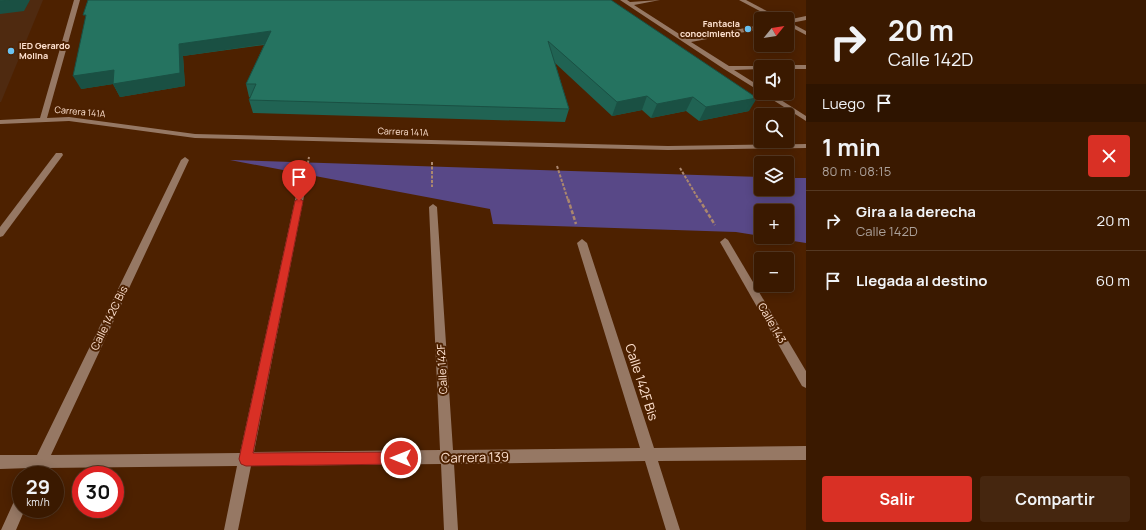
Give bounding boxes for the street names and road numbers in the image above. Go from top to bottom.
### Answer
street label: Carrera 141A [54,103,106,120]
street label: Carrera 141A [377,124,429,139]
street label: Calle 142C Bis [86,283,131,353]
street label: Calle 143 [755,300,790,346]
street label: Calle 142F Bis [621,341,663,423]
street label: Calle 142F [433,343,450,395]
street label: Carrera 139 [441,447,509,467]

